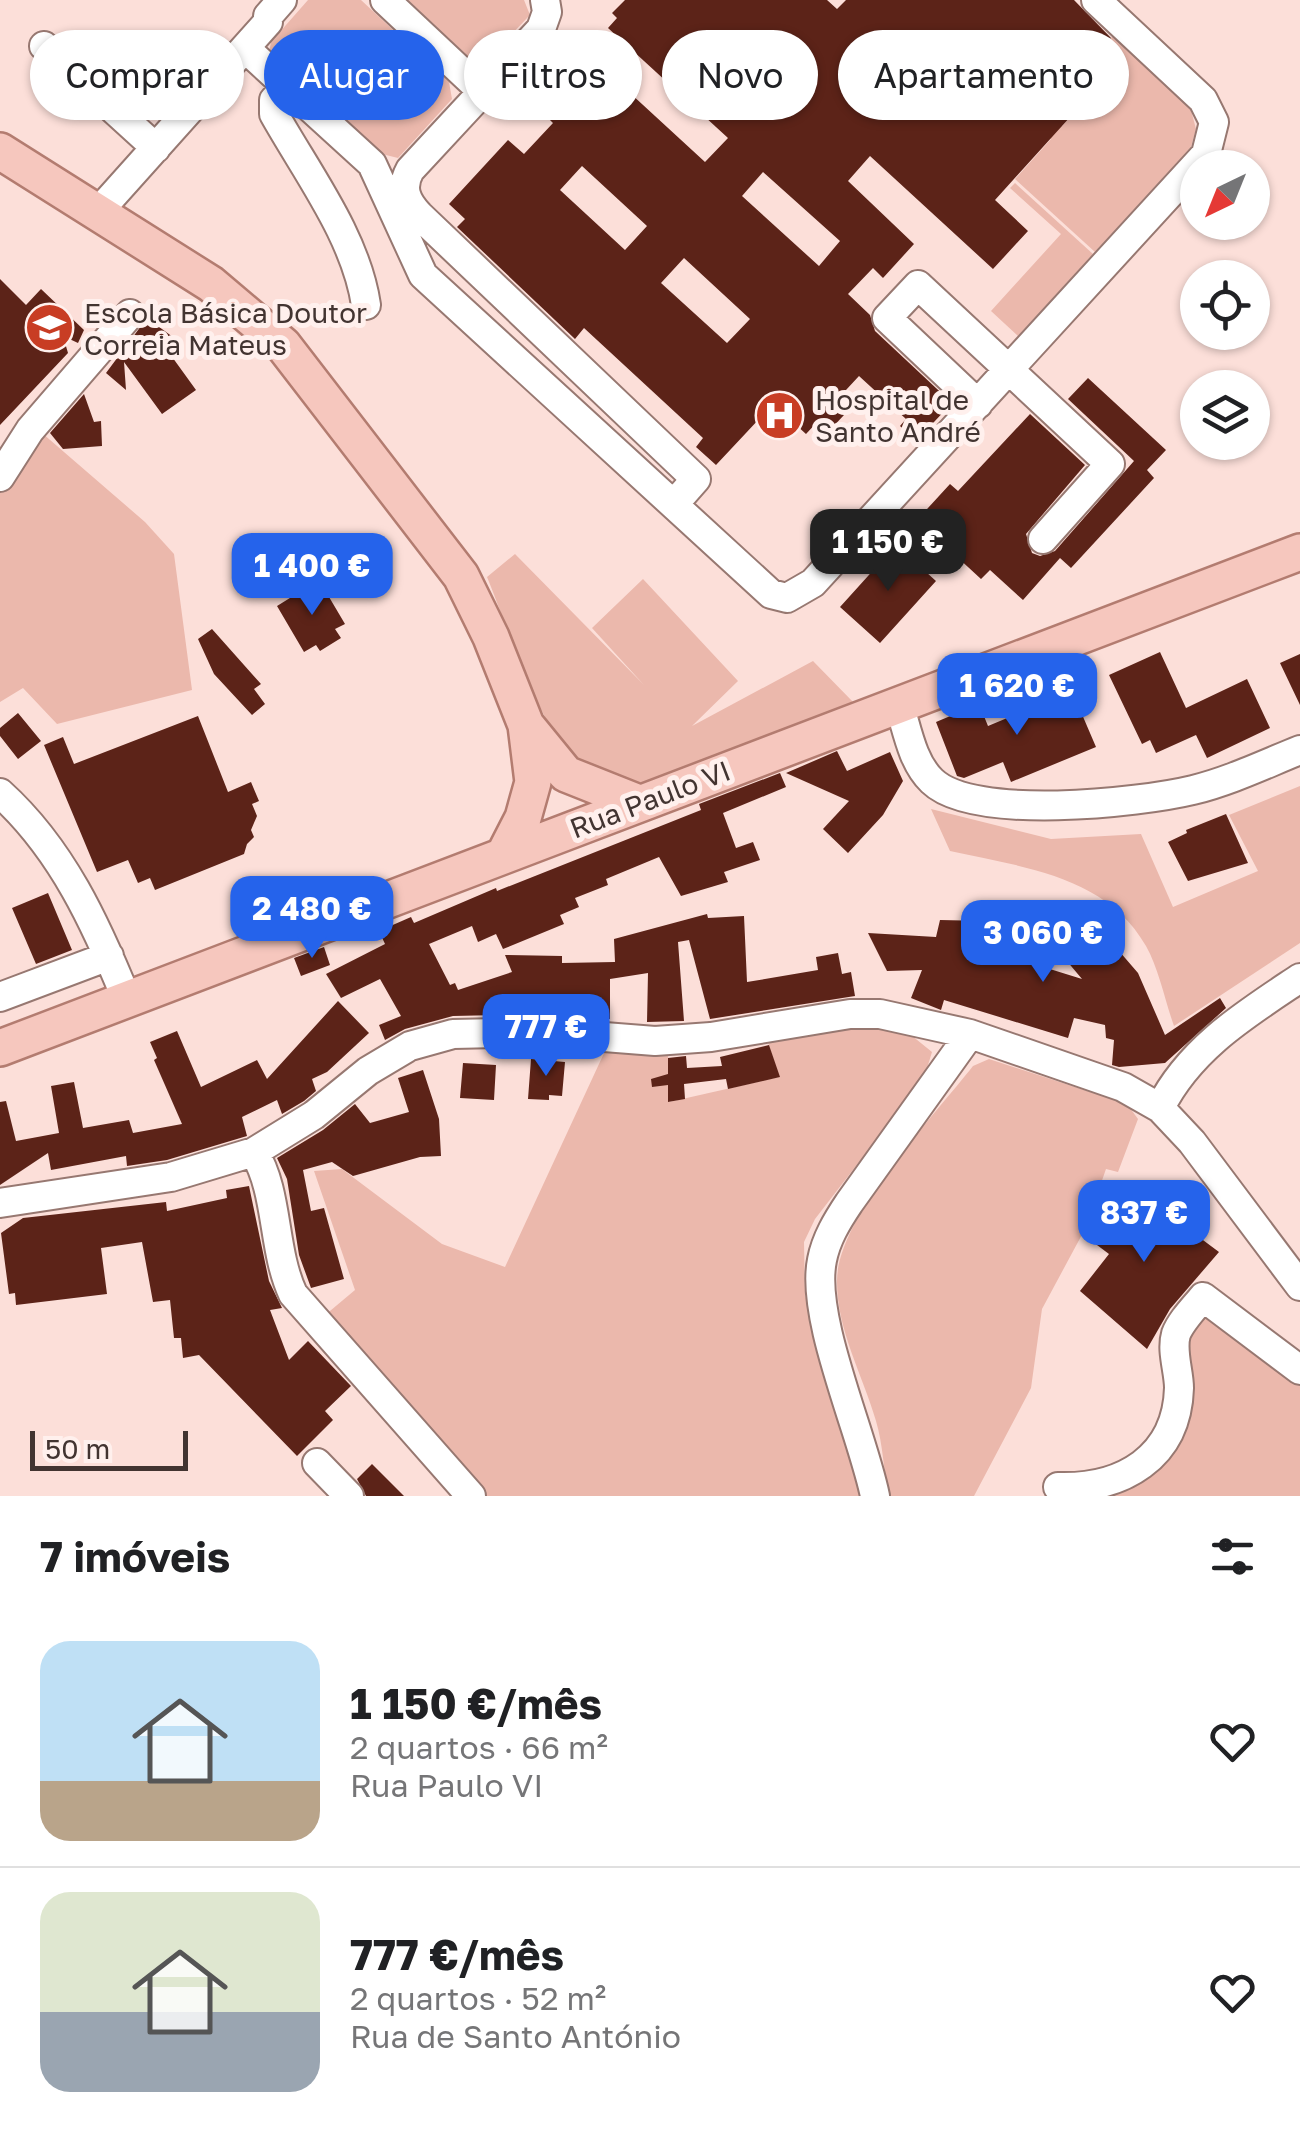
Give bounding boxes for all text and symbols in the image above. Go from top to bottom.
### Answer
chip: Comprar [30,30,244,120]
chip: Alugar [264,30,444,120]
chip: Filtros [464,30,642,120]
chip: Novo [662,30,818,120]
chip: Apartamento [838,30,1129,120]
north arrow [1180,150,1270,240]
map controls [1180,150,1270,460]
button: locate [1180,260,1270,350]
place label: Escola Básica Doutor Correia Mateus [84,296,367,361]
school or university icon: Escola Básica Doutor Correia Mateus [23,302,75,354]
button: layers [1180,370,1270,460]
place label: Hospital de Santo André [815,383,981,448]
hospital icon: Hospital de Santo André [754,389,806,441]
pin: 1 150 € [796,509,980,594]
text: 1 150 € [832,522,944,560]
pin: 1 400 € [220,533,404,618]
text: 1 400 € [254,546,370,584]
pin: 1 620 € [925,653,1109,738]
text: 1 620 € [959,666,1075,704]
street label: Rua Paulo VI [565,753,735,845]
pin: 2 480 € [220,876,404,961]
text: 2 480 € [252,889,372,927]
pin: 3 060 € [951,900,1135,985]
text: 3 060 € [983,913,1103,951]
pin: 777 € [476,994,616,1079]
text: 777 € [505,1007,587,1045]
pin: 837 € [1074,1180,1214,1265]
text: 837 € [1100,1193,1188,1231]
scale bar [30,1426,188,1470]
text: 50 m [45,1432,110,1465]
icon: filters [1205,1529,1260,1584]
text: 7 imóveis [40,1531,230,1581]
text: 1 150 €/mês [350,1678,602,1728]
icon: home [120,1681,240,1801]
icon: heart [1205,1714,1260,1769]
text: 2 quartos · 66 m² [350,1728,608,1766]
text: Rua Paulo VI [350,1766,543,1804]
text: 777 €/mês [350,1929,564,1979]
icon: home [120,1932,240,2052]
icon: heart [1205,1965,1260,2020]
text: 2 quartos · 52 m² [350,1979,606,2017]
text: Rua de Santo António [350,2017,681,2055]

